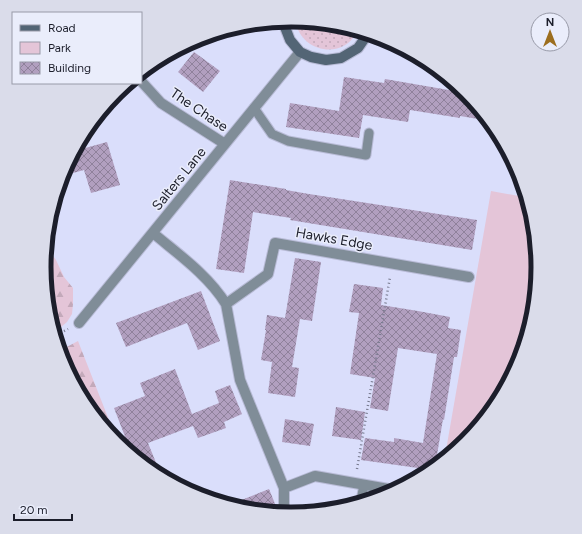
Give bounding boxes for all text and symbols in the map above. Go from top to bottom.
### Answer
legend [12,12,142,84]
north arrow [530,12,570,52]
text: N [546,16,554,29]
text: Road [48,21,76,35]
text: Park [48,41,71,55]
text: Building [48,61,91,75]
street label: The Chase [167,85,231,136]
street label: Salters Lane [148,144,210,214]
street label: Hawks Edge [294,224,374,254]
scale bar [14,496,72,522]
text: 20 m [20,503,48,517]

